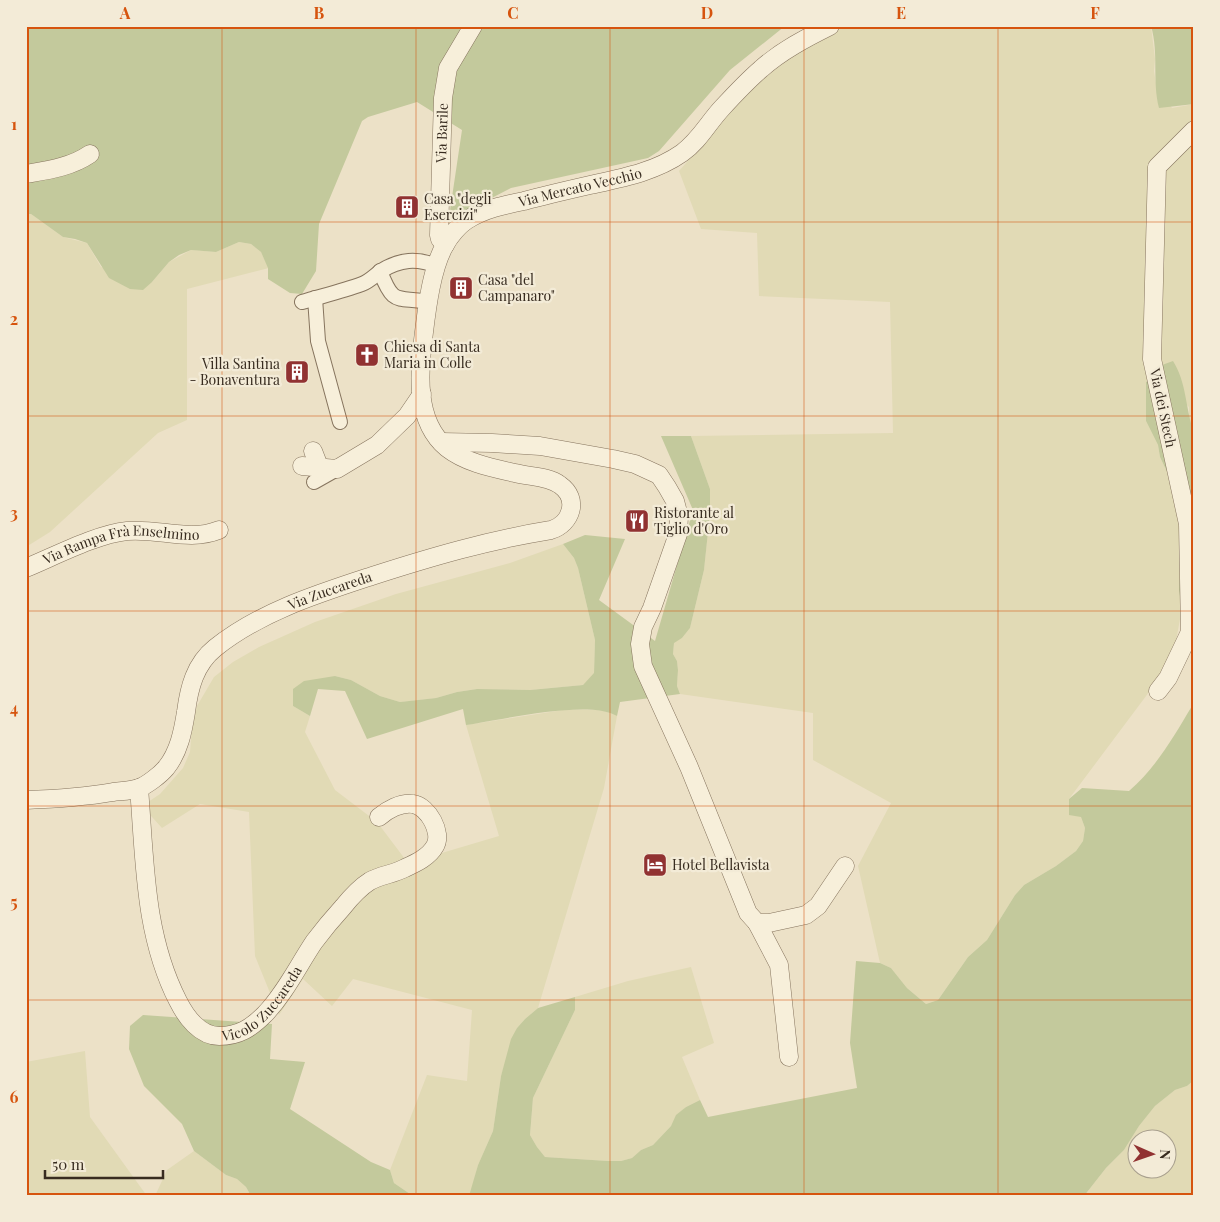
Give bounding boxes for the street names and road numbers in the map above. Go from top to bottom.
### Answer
street label: Via Barile [431,103,452,164]
street label: Via Mercato Vecchio [516,163,644,211]
street label: Via dei Stech [1146,366,1181,450]
street label: Via Rampa Frà Enselmino [39,521,200,569]
street label: Via Zuccareda [284,567,374,614]
street label: Vicolo Zuccareda [220,962,306,1045]

